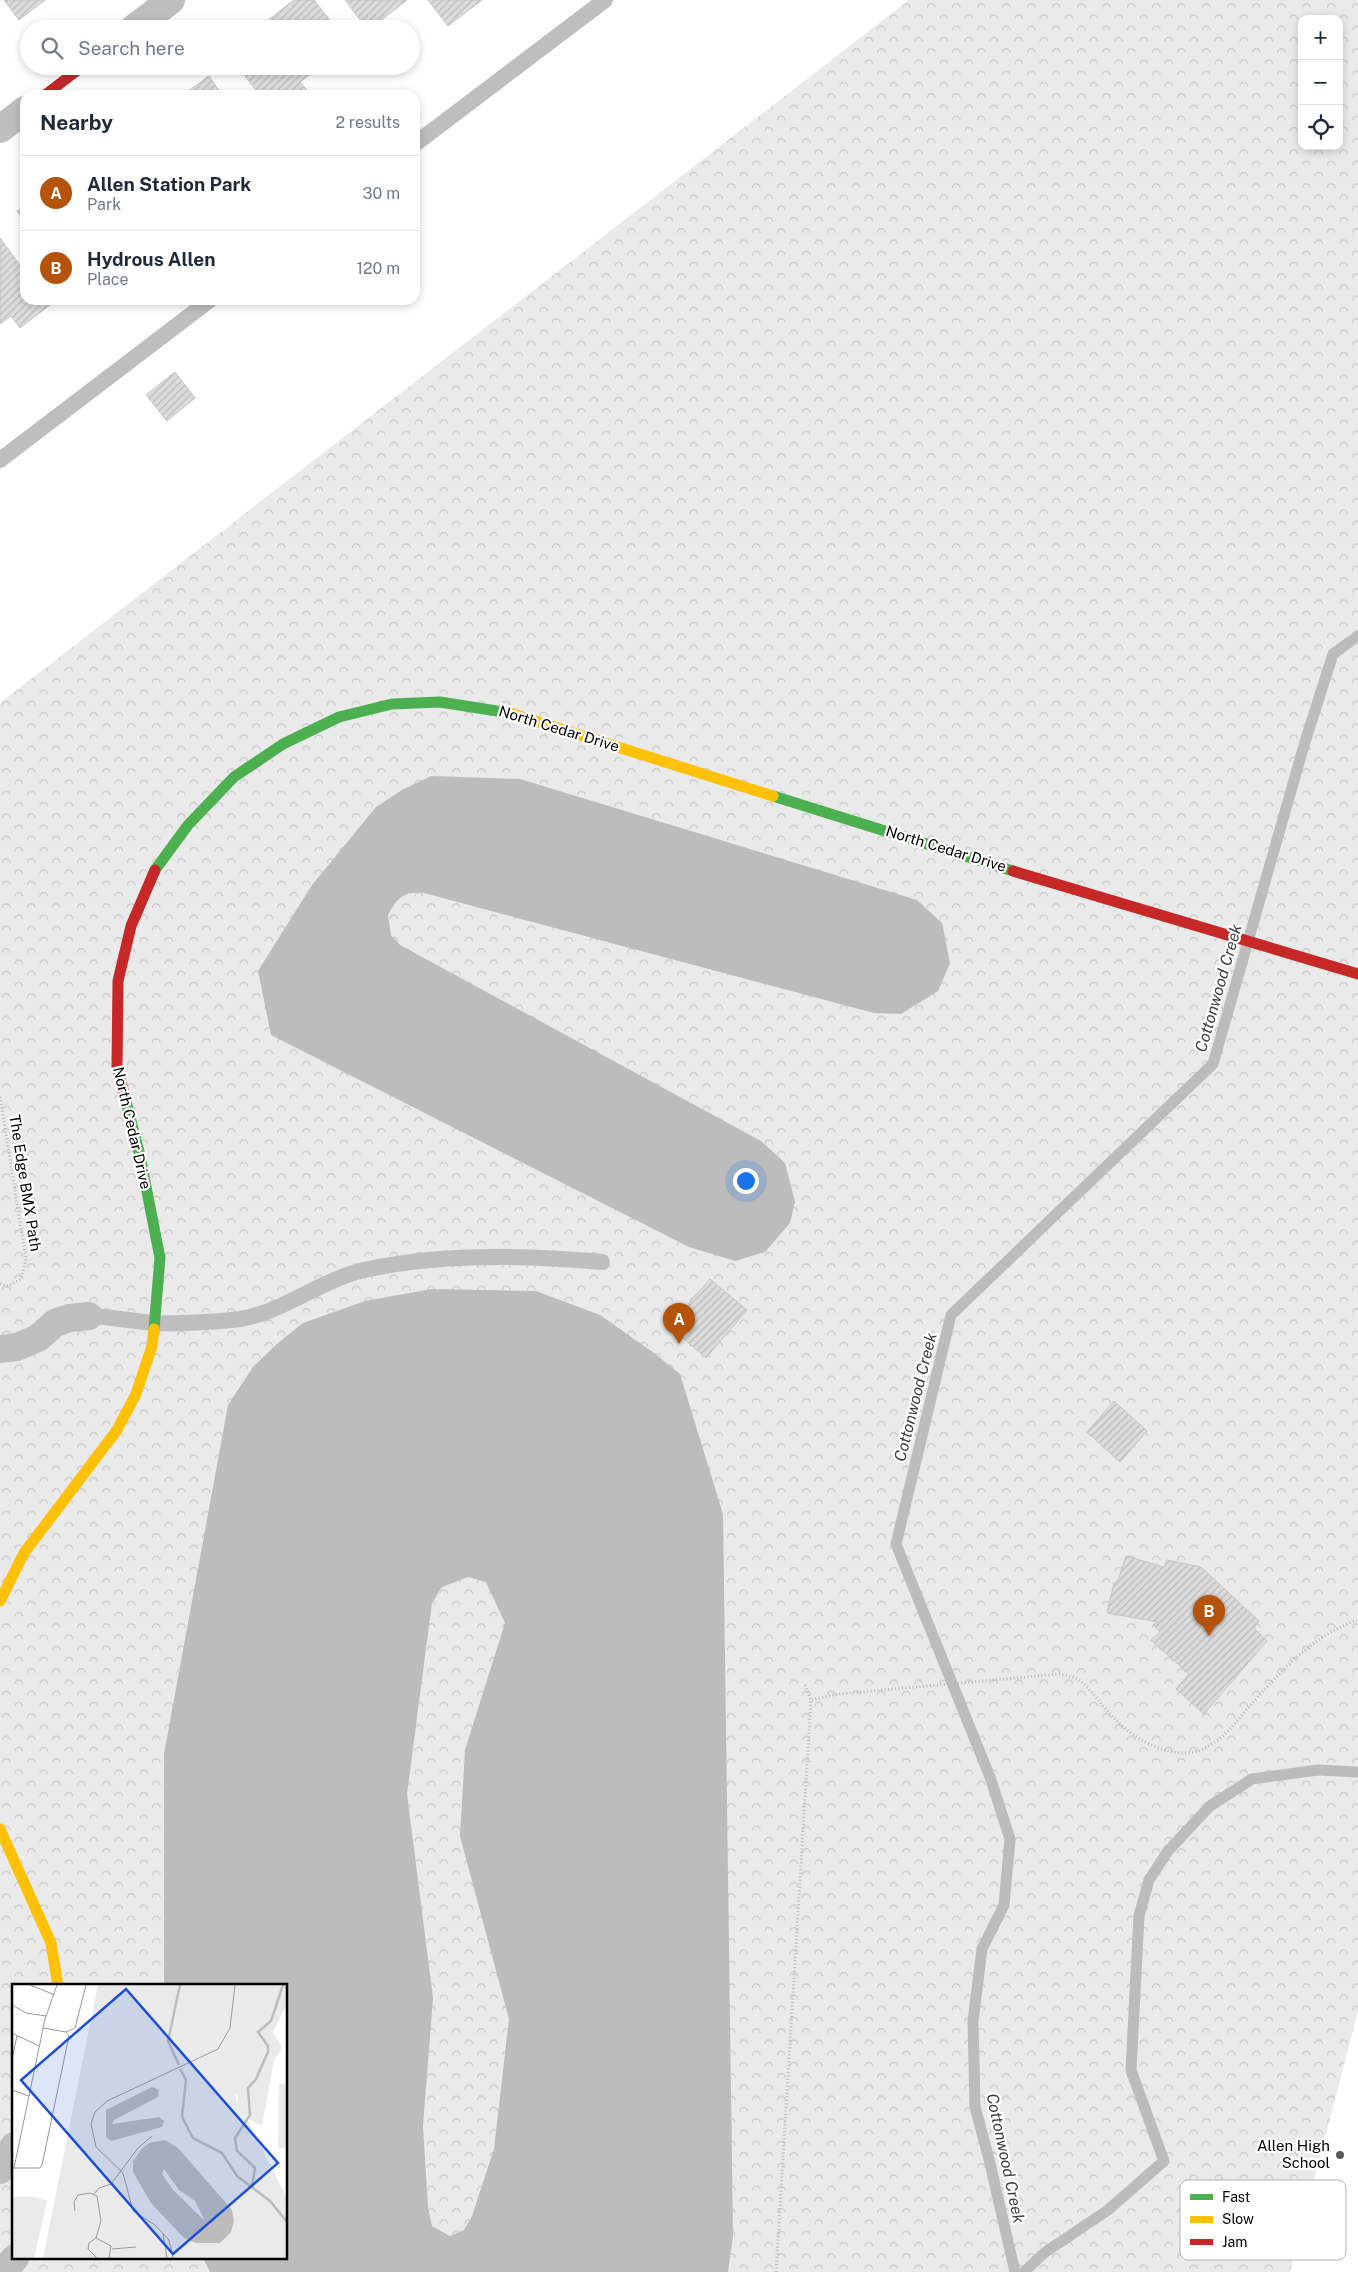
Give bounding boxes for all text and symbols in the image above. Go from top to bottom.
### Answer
map controls [1298,15,1343,150]
button: + [1298,15,1343,60]
search box [20,20,420,75]
icon: search [38,34,66,62]
text: Search here [78,37,185,59]
button: − [1298,60,1343,105]
button: locate [1298,105,1343,150]
text: Nearby [40,110,113,135]
text: 2 results [335,113,400,132]
text: Allen Station Park [87,173,251,195]
text: A [50,184,62,203]
text: 30 m [363,184,400,203]
text: Park [87,195,121,214]
text: Hydrous Allen [87,248,215,270]
text: B [51,259,61,278]
text: 120 m [356,259,400,278]
text: Place [87,270,129,289]
street label: North Cedar Drive [497,702,621,755]
street label: North Cedar Drive [884,822,1008,875]
water label: Cottonwood Creek [1191,922,1246,1054]
street label: North Cedar Drive [110,1065,155,1191]
street label: The Edge BMX Path [6,1113,45,1252]
your location [733,1168,759,1194]
pin: A [663,1303,695,1344]
water label: Cottonwood Creek [890,1330,941,1464]
pin: B [1193,1595,1225,1636]
inset map [12,1984,288,2260]
water label: Cottonwood Creek [982,2092,1029,2225]
place label: Allen High School [1257,2137,1330,2171]
marker: Allen High School [1334,2149,1346,2161]
legend [1180,2180,1346,2260]
text: Fast [1222,2189,1250,2205]
text: Slow [1222,2211,1254,2227]
text: Jam [1222,2234,1247,2250]

